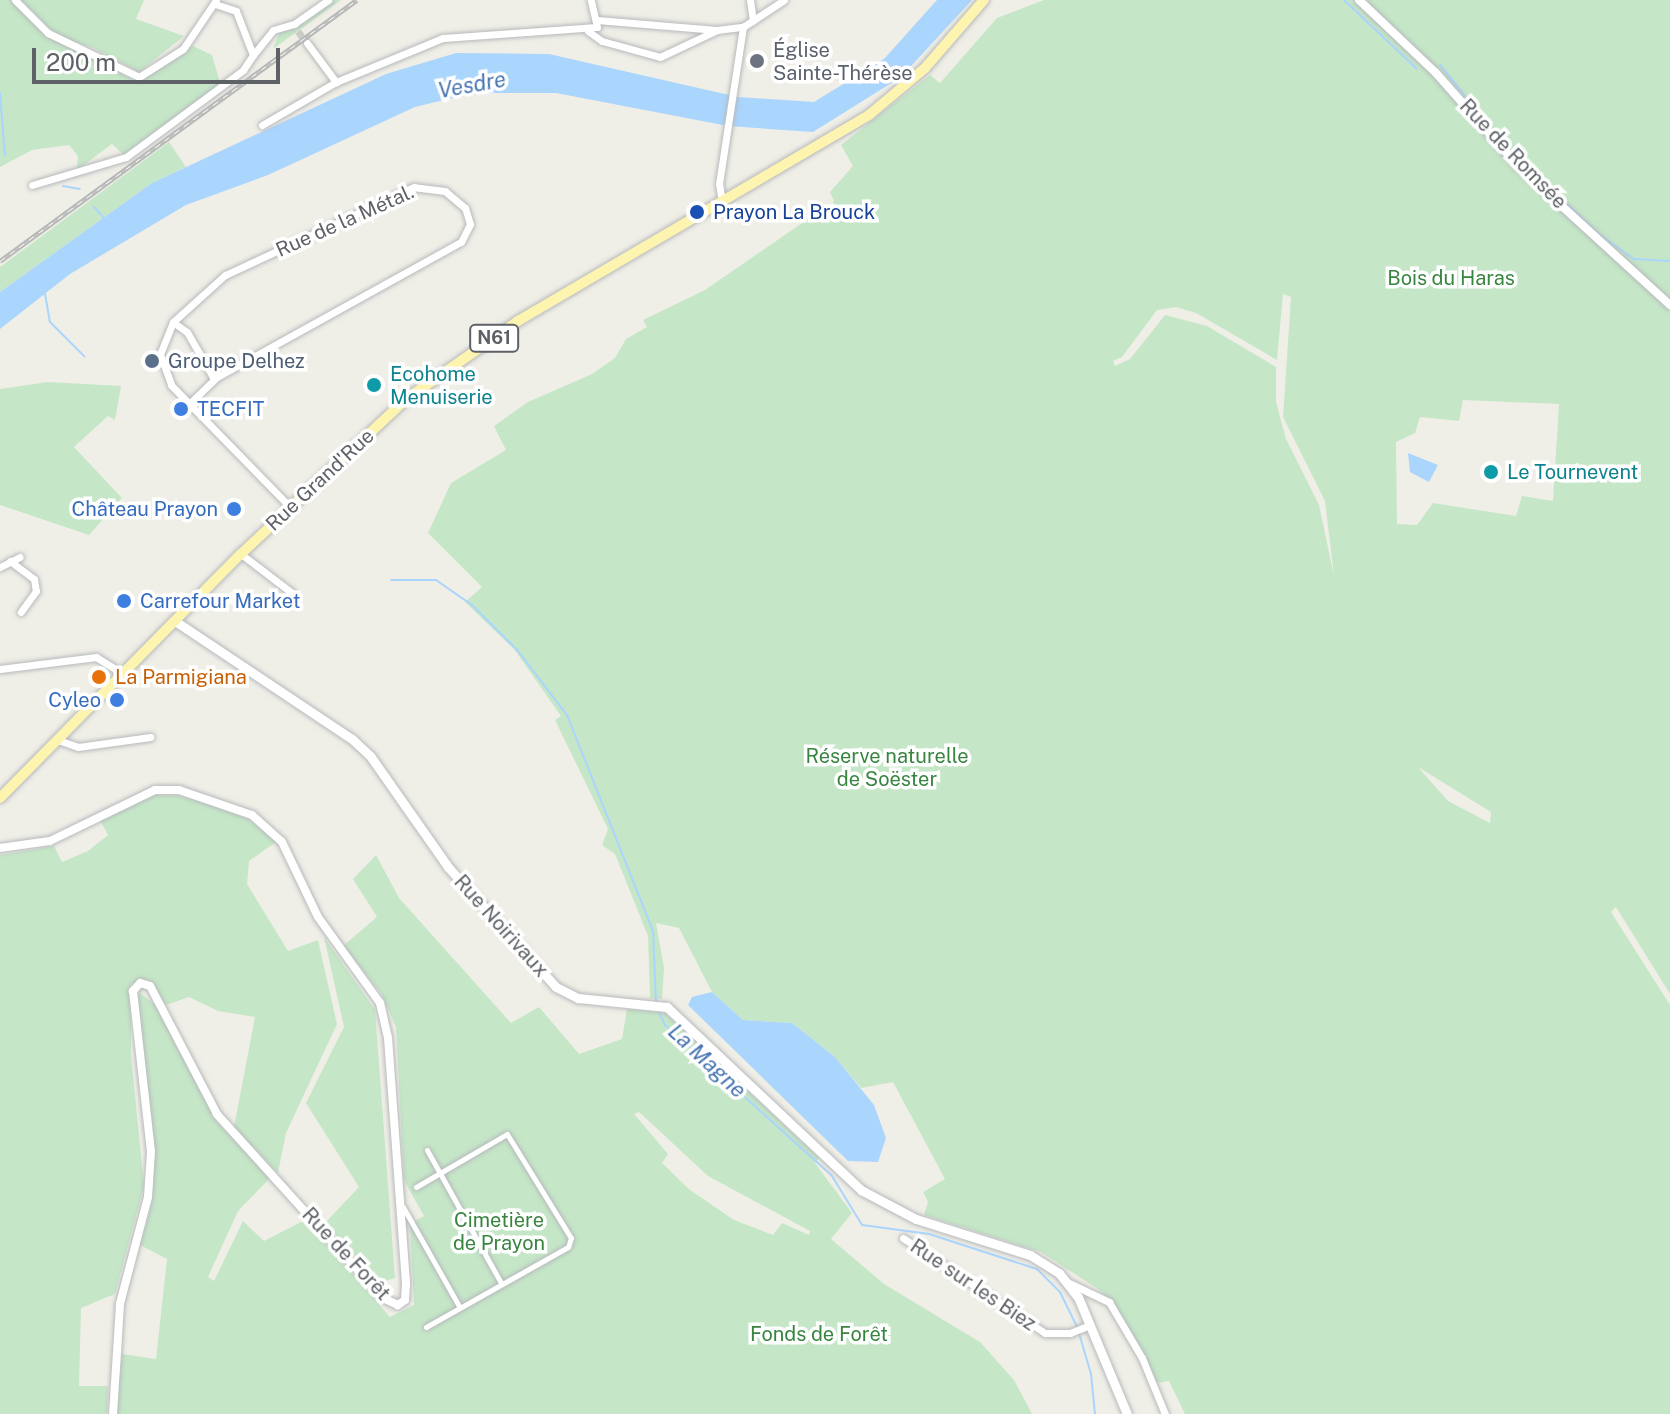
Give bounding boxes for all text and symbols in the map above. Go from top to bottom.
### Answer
scale bar [36,32,284,82]
place label: Église Sainte-Thérèse [773,38,913,85]
text: 200 m [46,48,116,76]
marker: Église Sainte-Thérèse [748,52,766,70]
water label: Vesdre [436,66,508,104]
street label: Rue de Romsée [1454,94,1572,214]
street label: Rue de la Métal. [272,180,418,262]
place label: Prayon La Brouck [713,200,875,224]
marker: Prayon La Brouck [688,203,706,221]
park label: Bois du Haras [1387,266,1515,290]
road number: N61 [468,324,520,352]
place label: Groupe Delhez [168,349,305,373]
marker: Groupe Delhez [143,352,161,370]
place label: Ecohome Menuiserie [390,362,493,409]
marker: Ecohome Menuiserie [365,376,383,394]
place label: TECFIT [197,397,264,421]
marker: TECFIT [172,400,190,418]
street label: Rue Grand'Rue [261,424,379,536]
place label: Le Tournevent [1507,460,1638,484]
marker: Le Tournevent [1482,463,1500,481]
place label: Château Prayon [72,497,218,521]
marker: Château Prayon [225,500,243,518]
place label: Carrefour Market [140,589,301,613]
marker: Carrefour Market [115,592,133,610]
place label: La Parmigiana [115,665,247,689]
marker: La Parmigiana [90,668,108,686]
place label: Cyleo [48,688,101,712]
marker: Cyleo [108,691,126,709]
park label: Réserve naturelle de Soëster [805,744,969,791]
street label: Rue Noirivaux [449,870,553,982]
water label: La Magne [663,1018,751,1104]
street label: Rue de Forêt [297,1202,395,1306]
park label: Cimetière de Prayon [453,1209,545,1256]
street label: Rue sur les Biez [906,1234,1040,1336]
park label: Fonds de Forêt [750,1322,888,1346]

